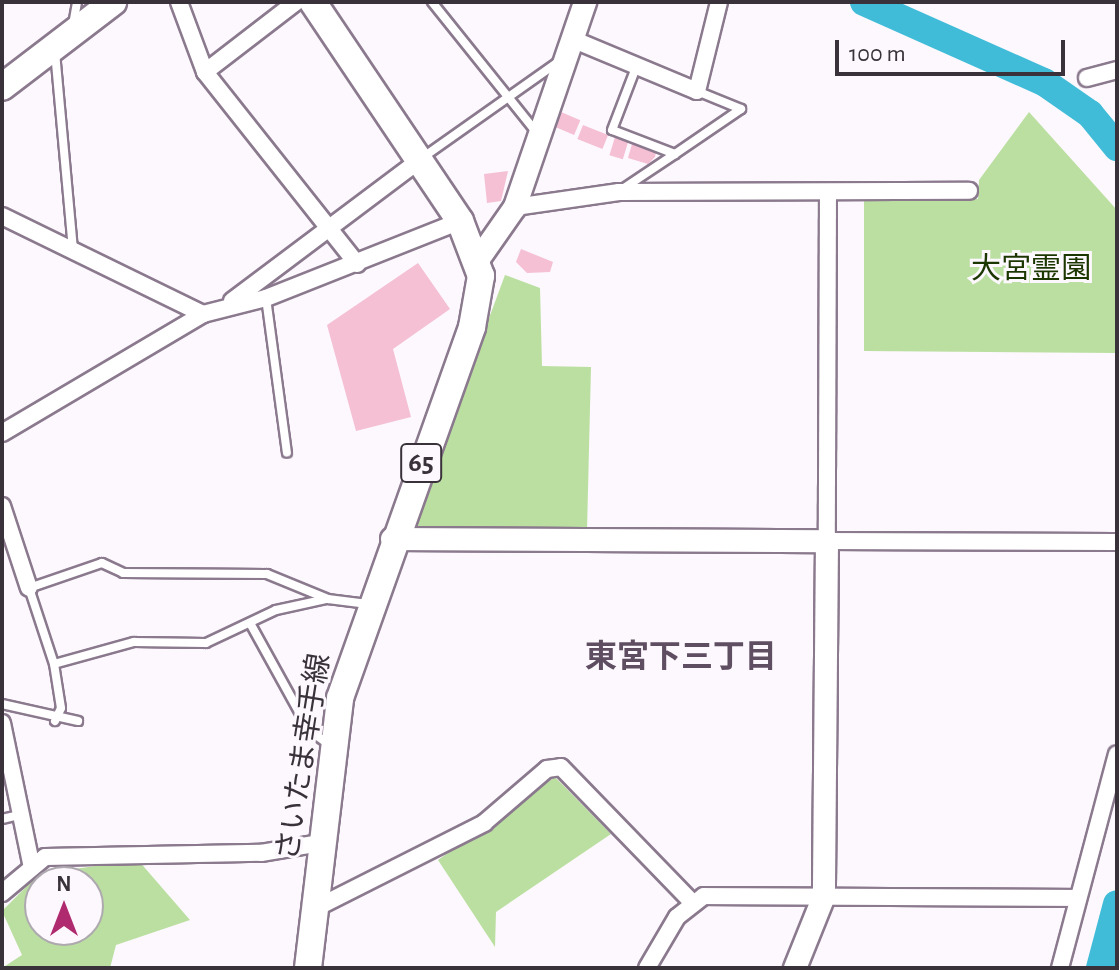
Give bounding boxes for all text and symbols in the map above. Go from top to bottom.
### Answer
scale bar [839,24,1069,74]
text: 100 m [849,42,906,66]
park label: 大宮霊園 [971,251,1091,287]
road number: 65 [399,439,443,487]
district label: 東宮下三丁目 [585,638,777,676]
street label: さいたま幸手線 [270,650,338,864]
north arrow [24,866,104,946]
text: N [56,873,72,895]

